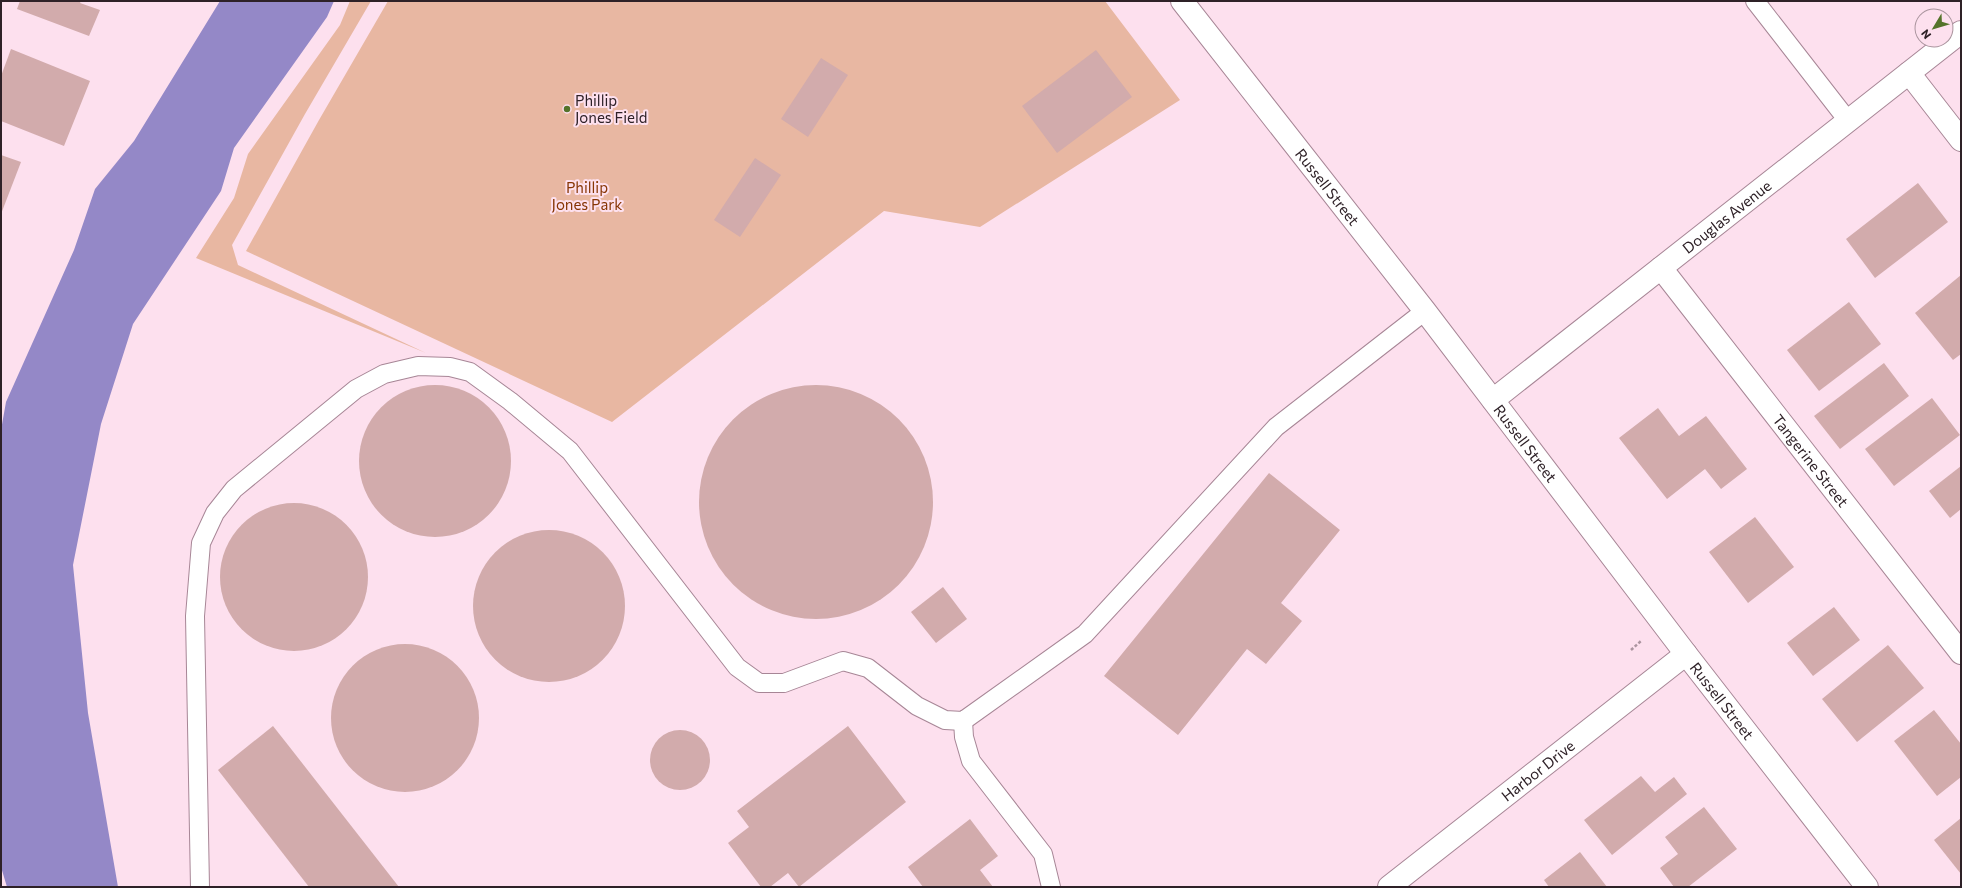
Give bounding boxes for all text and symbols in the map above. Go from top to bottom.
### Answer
north arrow [1914,8,1954,48]
text: N [1918,27,1933,42]
place label: Phillip Jones Field [575,91,647,126]
marker: Phillip Jones Field [562,104,572,114]
street label: Russell Street [1292,145,1363,229]
street label: Douglas Avenue [1678,176,1775,257]
park label: Phillip Jones Park [552,178,622,213]
street label: Russell Street [1490,401,1561,486]
street label: Tangerine Street [1769,411,1853,510]
street label: Russell Street [1687,658,1758,743]
street label: Harbor Drive [1497,736,1578,805]

